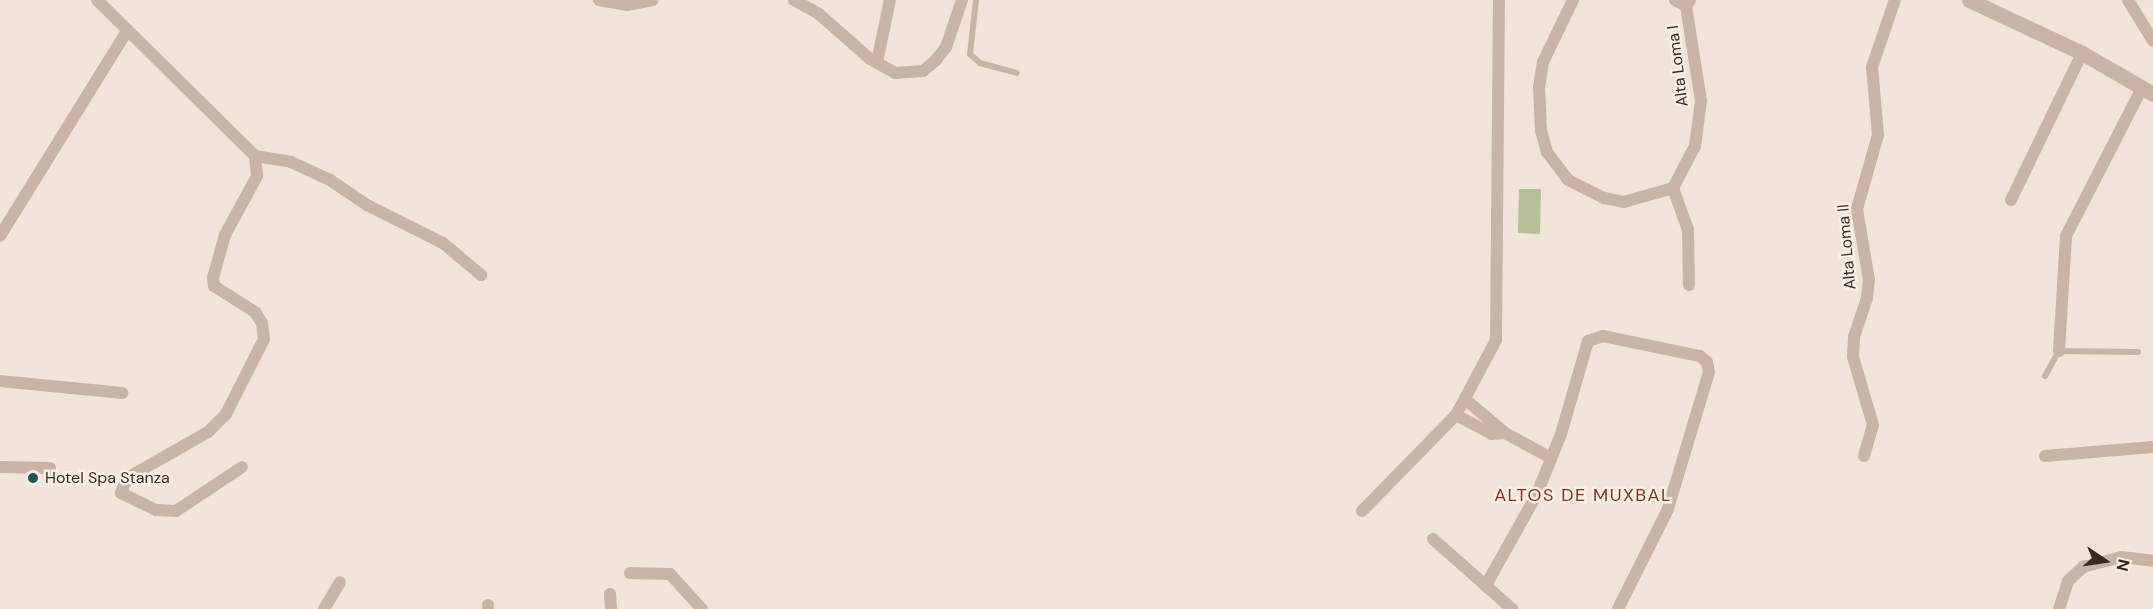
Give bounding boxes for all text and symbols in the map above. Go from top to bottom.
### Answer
street label: Alta Loma I [1663,24,1693,108]
street label: Alta Loma II [1834,203,1860,291]
place label: Hotel Spa Stanza [45,468,170,488]
marker: Hotel Spa Stanza [26,471,40,485]
district label: ALTOS DE MUXBAL [1494,484,1672,506]
north arrow [2075,531,2135,591]
text: N [2111,557,2135,573]

